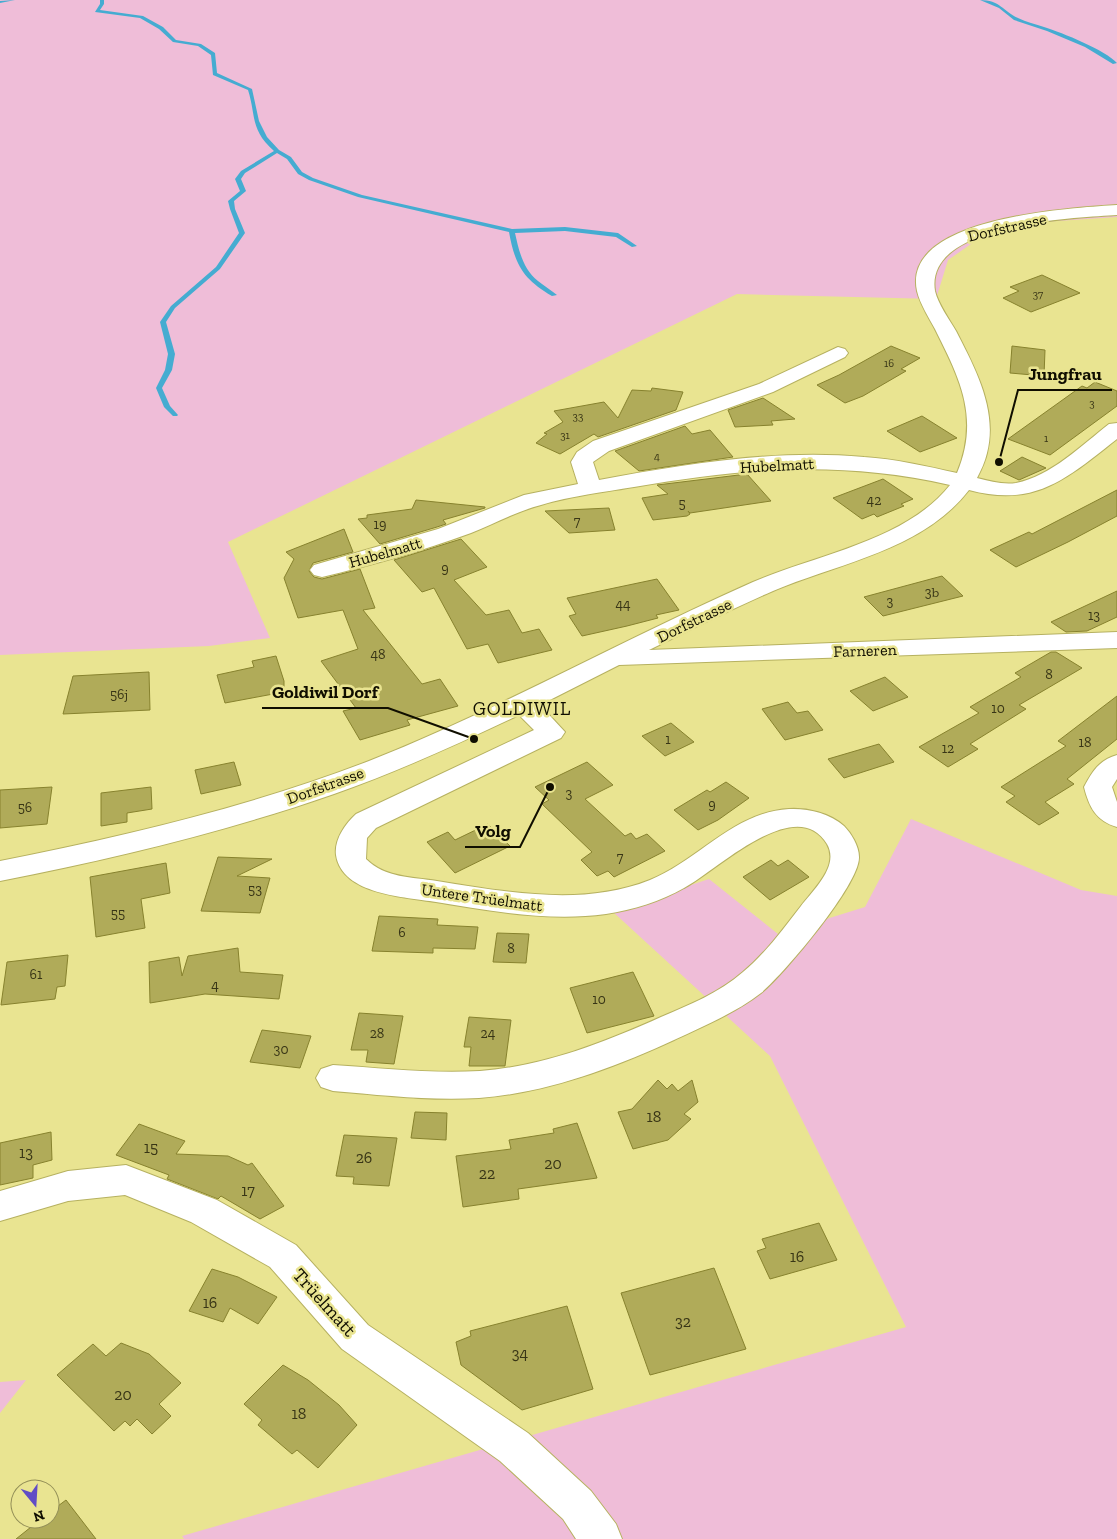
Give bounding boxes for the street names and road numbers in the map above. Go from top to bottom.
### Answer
street label: Dorfstrasse [966,209,1048,246]
street label: Hubelmatt [739,454,815,477]
street label: Hubelmatt [347,533,424,572]
street label: Dorfstrasse [654,594,734,647]
street label: Farneren [833,640,898,661]
street label: Dorfstrasse [284,763,366,808]
street label: Untere Trüelmatt [420,880,544,915]
street label: Trüelmatt [288,1263,361,1341]

